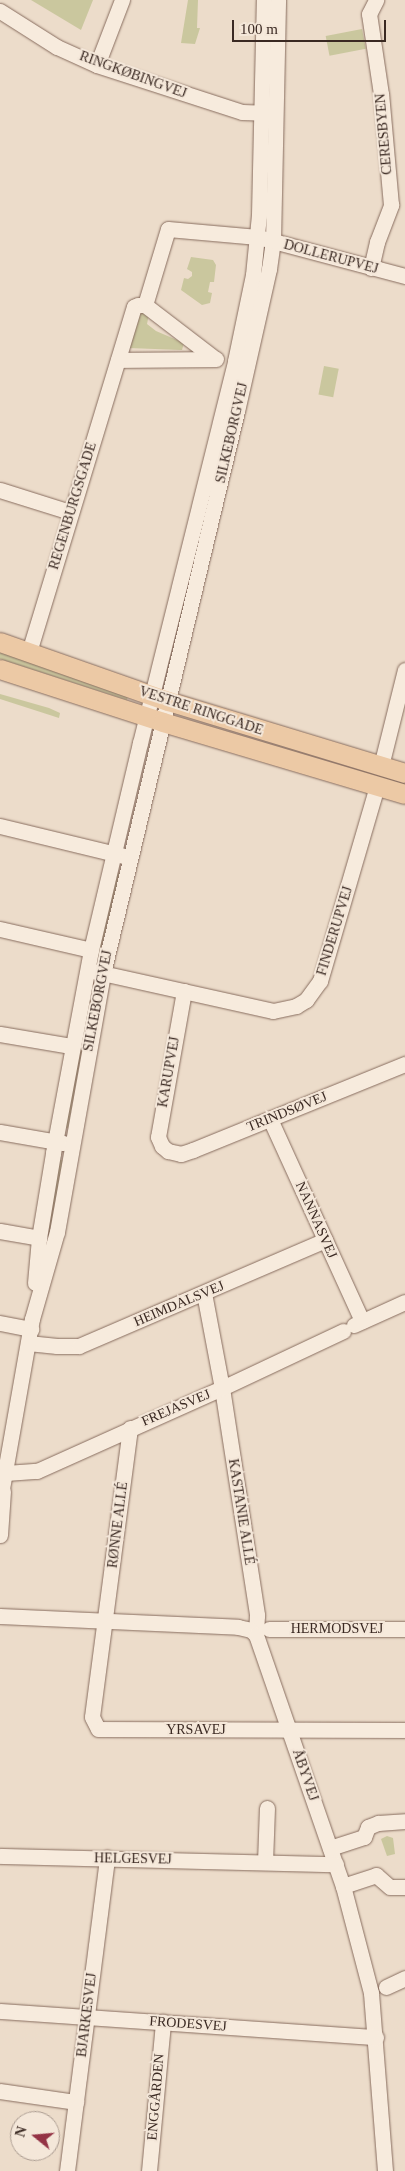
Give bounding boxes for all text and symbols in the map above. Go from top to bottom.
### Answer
scale bar [235,10,389,42]
text: 100 m [240,21,278,37]
street label: RINGKØBINGVEJ [77,48,189,102]
street label: CERESBYEN [372,93,396,175]
street label: DOLLERUPVEJ [282,236,380,278]
street label: SILKEBORGVEJ [212,381,252,485]
street label: REGENBURGSGADE [46,440,100,572]
street label: VESTRE RINGGADE [137,683,265,739]
street label: FINDERUPVEJ [313,884,357,978]
street label: SILKEBORGVEJ [80,949,116,1053]
street label: KARUPVEJ [155,1035,183,1109]
street label: TRINDSØVEJ [245,1088,329,1136]
street label: NANNASVEJ [292,1179,340,1261]
street label: HEIMDALSVEJ [131,1277,227,1331]
street label: FREJASVEJ [139,1386,213,1430]
street label: KASTANIE ALLÉ [224,1457,258,1567]
street label: RØNNE ALLÉ [104,1481,132,1569]
street label: HERMODSVEJ [291,1621,383,1637]
street label: YRSAVEJ [166,1722,226,1738]
street label: ÅBYVEJ [288,1747,322,1803]
street label: HELGESVEJ [94,1850,172,1868]
street label: BJARKESVEJ [73,1972,101,2058]
street label: FRODESVEJ [149,2013,227,2035]
street label: ENGGÅRDEN [144,2053,168,2141]
north arrow [10,2111,60,2161]
text: N [12,2125,30,2139]

